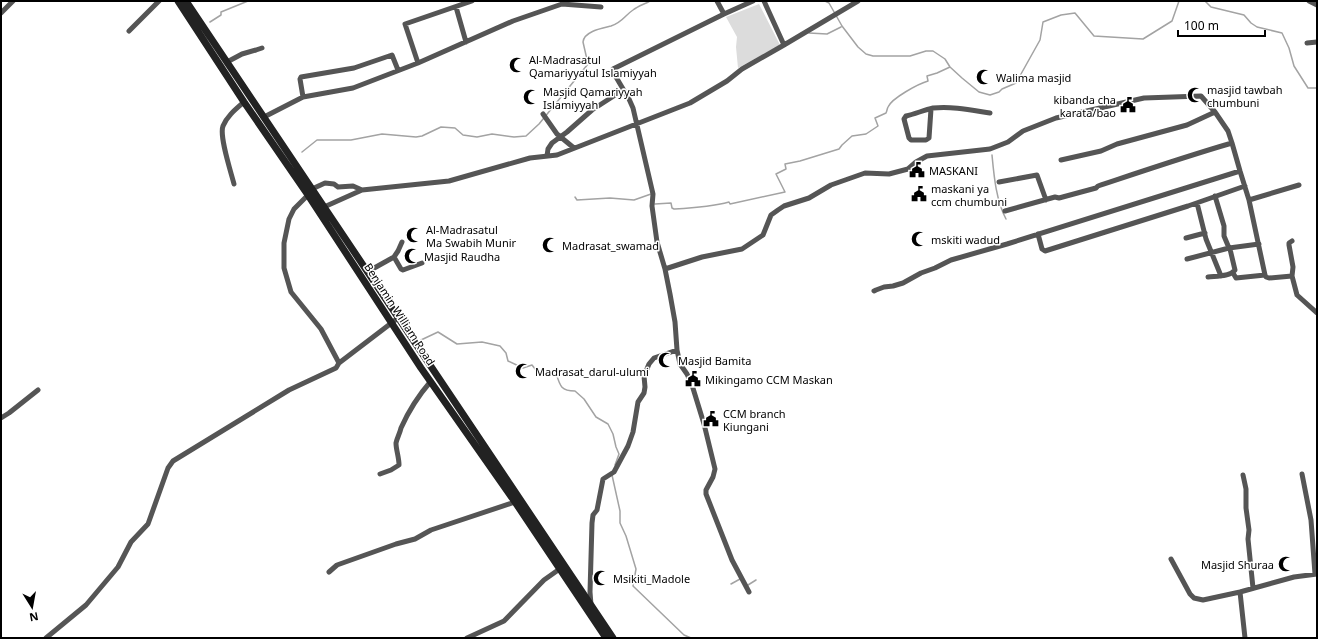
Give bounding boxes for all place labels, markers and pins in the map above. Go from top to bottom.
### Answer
place label: Al-Madrasatul Qamariyyatul Islamiyyah [529,52,657,80]
mosque icon: Al-Madrasatul Qamariyyatul Islamiyyah [508,56,526,74]
mosque icon: Walima masjid [975,68,993,86]
place label: Walima masjid [996,70,1071,85]
place label: masjid tawbah chumbuni [1207,82,1283,110]
place label: Masjid Qamariyyah Islamiyyah [543,84,643,112]
mosque icon: masjid tawbah chumbuni [1186,86,1204,104]
mosque icon: Masjid Qamariyyah Islamiyyah [522,88,540,106]
place label: kibanda cha karata/bao [1054,92,1116,120]
public building icon: kibanda cha karata/bao [1119,96,1137,114]
public building icon: MASKANI [908,161,926,179]
place label: MASKANI [929,163,978,178]
place label: maskani ya ccm chumbuni [931,181,1007,209]
public building icon: maskani ya ccm chumbuni [910,185,928,203]
place label: Al-Madrasatul Ma Swabih Munir [426,222,517,250]
mosque icon: Al-Madrasatul Ma Swabih Munir [405,226,423,244]
mosque icon: mskiti wadud [910,230,928,248]
place label: mskiti wadud [931,232,1000,247]
mosque icon: Madrasat_swamad [541,236,559,254]
place label: Madrasat_swamad [562,238,659,253]
mosque icon: Masjid Raudha [403,247,421,265]
place label: Masjid Raudha [424,249,500,264]
mosque icon: Masjid Bamita [657,351,675,369]
place label: Masjid Bamita [678,353,751,368]
mosque icon: Madrasat_darul-ulumi [514,362,532,380]
place label: Madrasat_darul-ulumi [535,364,649,379]
public building icon: Mikingamo CCM Maskan [684,370,702,388]
place label: Mikingamo CCM Maskan [705,372,833,387]
place label: CCM branch Kiungani [723,406,786,434]
public building icon: CCM branch Kiungani [702,410,720,428]
mosque icon: Masjid Shuraa [1277,555,1295,573]
place label: Masjid Shuraa [1201,557,1274,572]
mosque icon: Msikiti_Madole [592,569,610,587]
place label: Msikiti_Madole [613,571,690,586]

